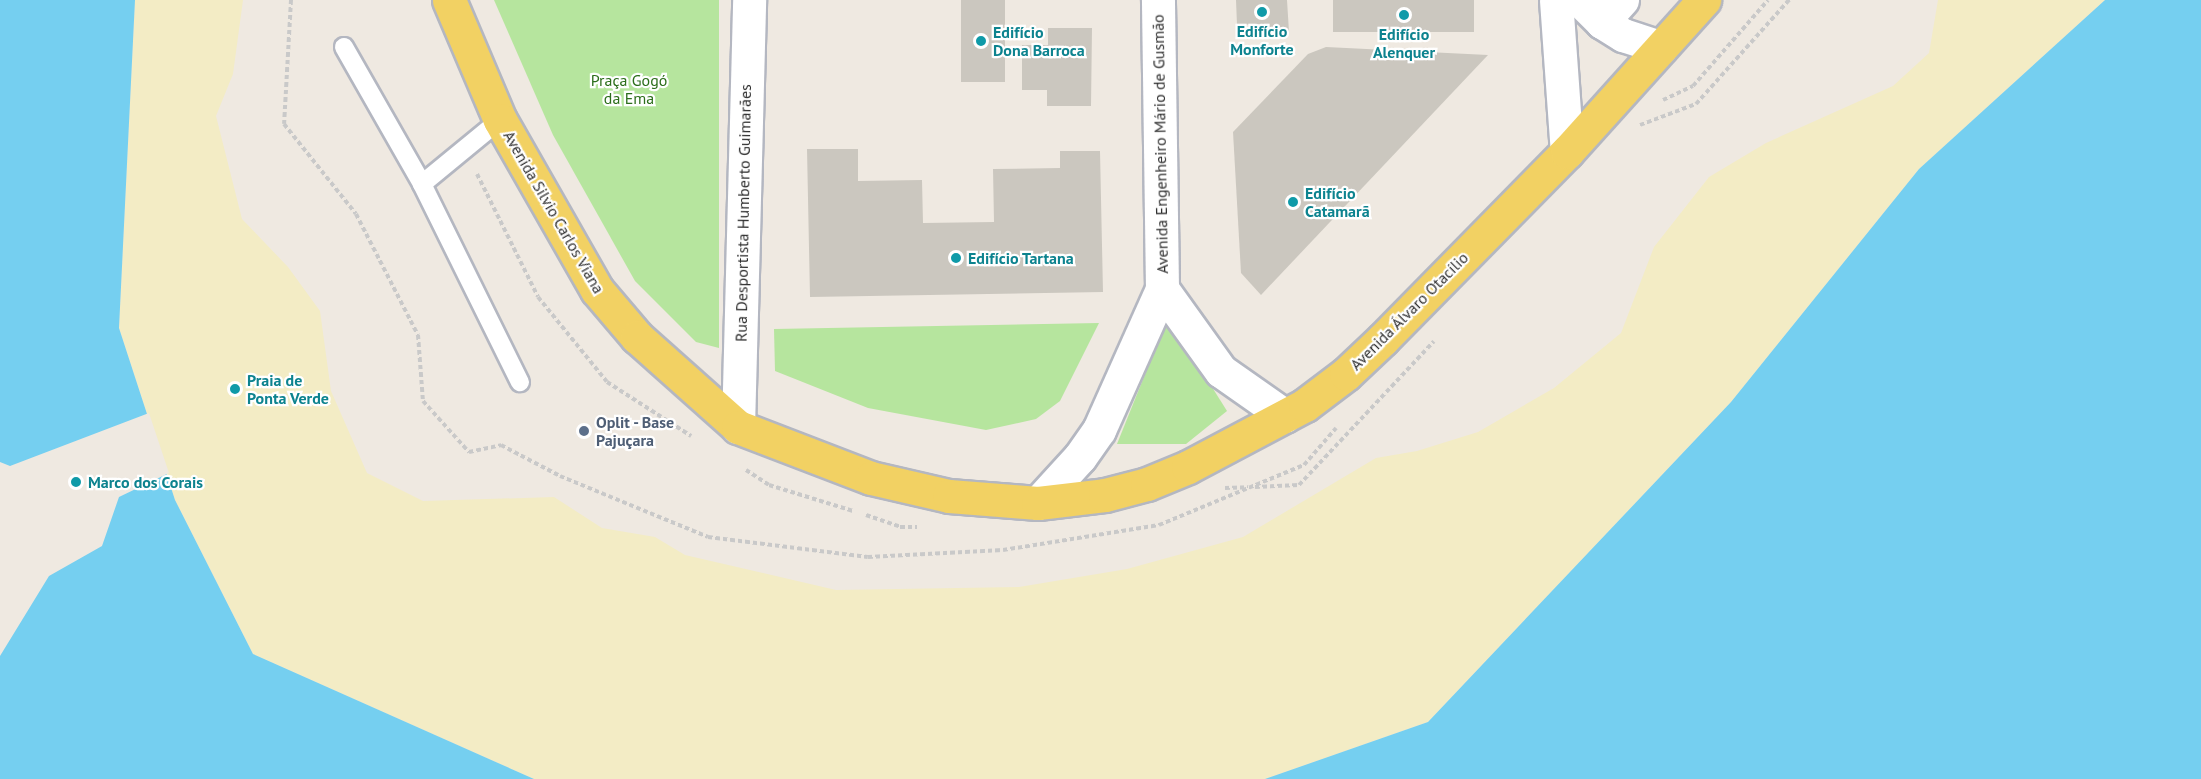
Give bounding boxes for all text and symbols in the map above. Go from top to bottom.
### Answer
marker: Edifício Monforte [1255,5,1269,19]
marker: Edifício Alenquer [1397,8,1411,22]
street label: Avenida Engenheiro Mário de Gusmão [1148,14,1172,274]
place label: Edifício Monforte [1230,21,1294,59]
place label: Edifício Dona Barroca [993,22,1085,60]
place label: Edifício Alenquer [1373,24,1435,62]
marker: Edifício Dona Barroca [974,34,988,48]
park label: Praça Gogó da Ema [591,70,667,108]
street label: Rua Desportista Humberto Guimarães [731,84,755,342]
street label: Avenida Silvio Carlos Viana [499,127,609,297]
place label: Edifício Catamarã [1305,183,1370,221]
marker: Edifício Catamarã [1286,195,1300,209]
place label: Edifício Tartana [968,248,1074,268]
street label: Avenida Álvaro Otacílio [1346,248,1472,374]
marker: Edifício Tartana [949,251,963,265]
place label: Praia de Ponta Verde [247,370,329,408]
marker: Praia de Ponta Verde [228,382,242,396]
place label: Oplit - Base Pajuçara [596,412,676,450]
marker: Oplit - Base Pajuçara [577,424,591,438]
place label: Marco dos Corais [88,472,203,492]
marker: Marco dos Corais [69,475,83,489]

